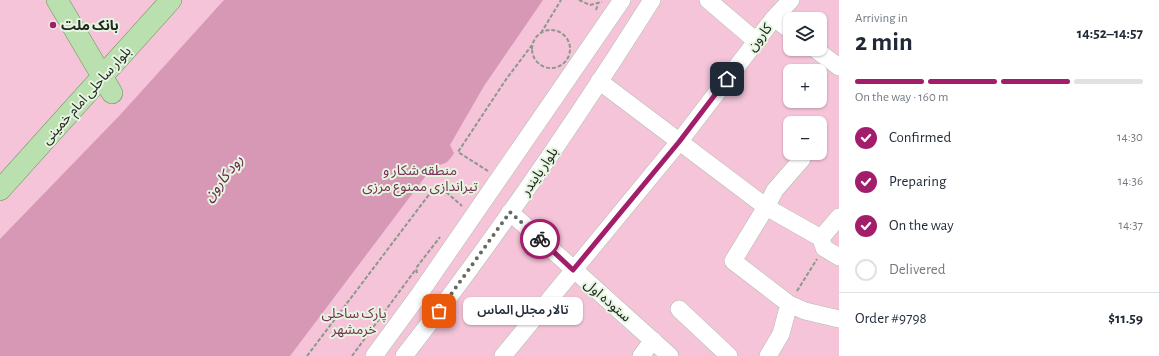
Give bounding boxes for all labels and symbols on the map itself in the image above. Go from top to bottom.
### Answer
place label: بانک ملت [61,19,119,33]
marker: بانک ملت [48,20,58,30]
street label: کارون [745,21,776,55]
street label: بلوار ساحلی امام خمینی [39,44,136,149]
pin [710,62,744,96]
street label: بلوار بایندر [518,145,562,200]
water label: رود کارون [201,152,247,205]
park label: منطقه شکار و تیراندازی ممنوع مرزی [362,164,478,197]
courier [520,219,560,259]
street label: ستوده اول [581,277,633,325]
pin [422,294,456,328]
callout: تالار مجلل الماس [463,297,583,325]
park label: پارک ساحلی خرمشهر [321,307,387,338]

